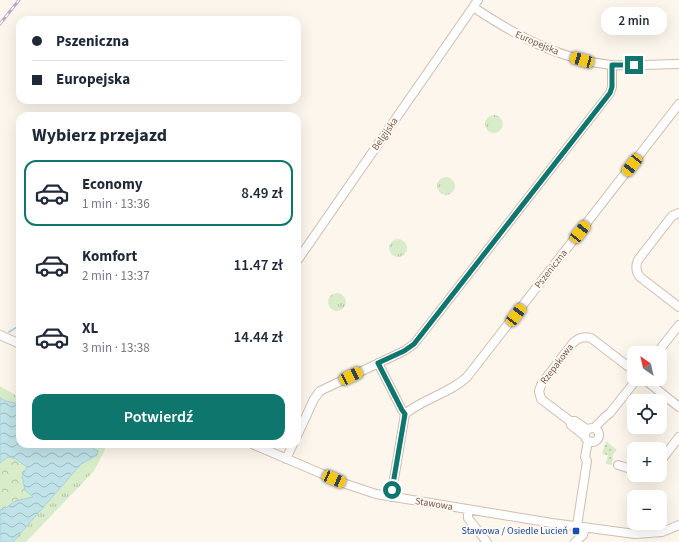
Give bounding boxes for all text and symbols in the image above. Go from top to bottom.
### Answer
callout: 2 min [601,7,667,35]
text: 2 min [619,12,649,30]
street label: Europejska [513,27,561,59]
text: Pszeniczna [56,31,129,52]
car [569,51,595,69]
route end [625,56,643,74]
text: Europejska [56,69,130,90]
street label: Belgijska [369,115,401,153]
text: Wybierz przejazd [32,123,167,148]
car [620,152,644,178]
text: Economy [82,174,143,195]
icon: car [34,175,70,211]
text: 8.49 zł [241,183,283,204]
text: 1 min · 13:36 [82,195,150,213]
car [568,219,592,245]
text: Komfort [82,246,137,267]
icon: car [34,247,70,283]
street label: Pszeniczna [531,247,571,291]
text: 11.47 zł [234,255,283,276]
text: 2 min · 13:37 [82,267,150,285]
car [504,302,528,328]
text: XL [82,318,98,339]
icon: car [34,319,70,355]
text: 14.44 zł [234,327,283,348]
text: 3 min · 13:38 [82,339,150,357]
street label: Rzepakowa [537,341,577,387]
north arrow [627,346,667,386]
map controls [627,346,667,530]
car [338,365,364,387]
button: Potwierdź [32,394,285,440]
button: locate [627,394,667,434]
button: + [627,442,667,482]
car [321,469,347,489]
route start [383,481,401,499]
button: − [627,490,667,530]
street label: Stawowa [414,494,454,514]
place label: Stawowa / Osiedle Lucień [462,524,568,538]
marker: Stawowa / Osiedle Lucień [571,526,581,536]

